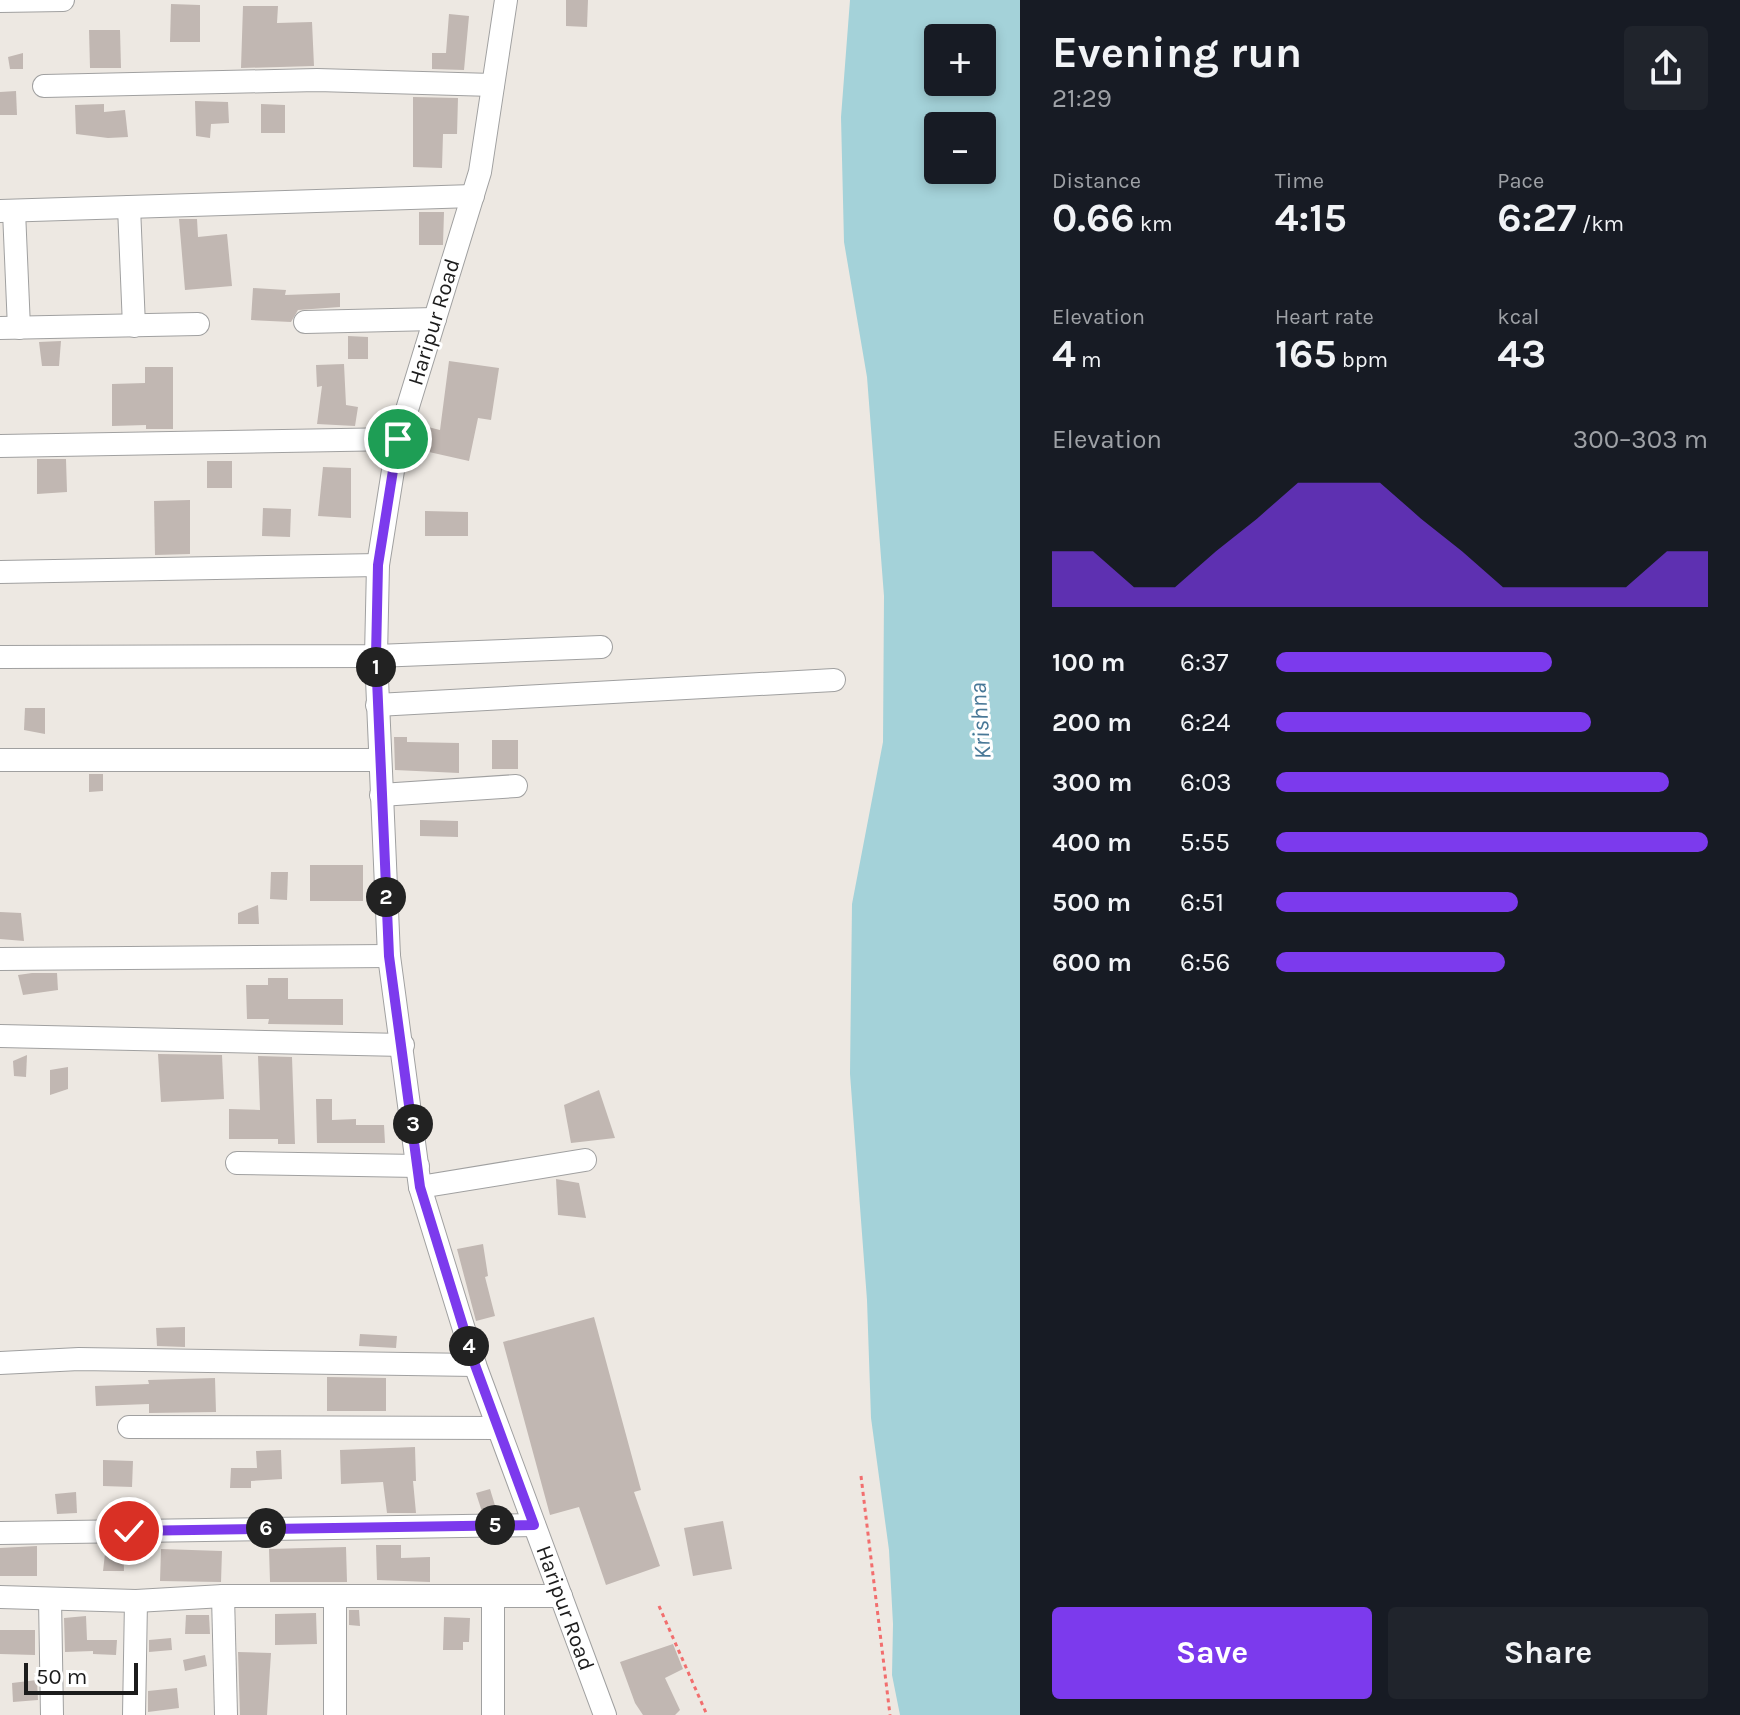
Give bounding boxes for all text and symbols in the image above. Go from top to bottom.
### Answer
map controls [924,24,996,184]
button: + [924,24,996,96]
button: share [1624,26,1708,110]
text: Evening run [1052,27,1302,78]
text: 21:29 [1052,83,1112,114]
button: − [924,112,996,184]
text: Distance [1052,168,1141,194]
text: Time [1275,168,1324,194]
text: Pace [1497,168,1544,194]
text: 0.66 [1052,194,1134,241]
text: 4:15 [1275,194,1347,241]
text: 6:27 [1497,194,1577,241]
text: km [1134,211,1173,237]
text: /km [1577,211,1624,237]
street label: Haripur Road [402,255,466,389]
text: Elevation [1052,304,1145,330]
text: Heart rate [1275,304,1374,330]
text: kcal [1497,304,1539,330]
text: 4 [1052,330,1076,377]
text: 165 [1275,330,1336,377]
text: 43 [1497,330,1546,377]
text: m [1076,347,1102,373]
text: bpm [1336,347,1388,373]
pin [364,405,432,473]
icon: arrive [376,417,420,461]
text: Elevation [1052,424,1162,455]
text: 300–303 m [1573,424,1708,455]
pin: 1 [356,647,396,687]
text: 100 m [1052,647,1125,678]
text: 6:37 [1180,647,1228,678]
text: 1 [372,654,380,680]
water label: Krishna [963,681,997,761]
text: 200 m [1052,707,1132,738]
text: 6:24 [1180,707,1230,738]
text: 300 m [1052,767,1132,798]
text: 6:03 [1180,767,1232,798]
text: 400 m [1052,827,1132,858]
text: 5:55 [1180,827,1230,858]
pin: 2 [366,877,406,917]
text: 2 [379,884,393,910]
text: 500 m [1052,887,1131,918]
text: 6:51 [1180,887,1224,918]
text: 600 m [1052,947,1132,978]
text: 6:56 [1180,947,1230,978]
pin: 3 [393,1104,433,1144]
text: 3 [406,1111,420,1137]
pin: 4 [449,1326,489,1366]
text: 4 [462,1333,476,1359]
pin [95,1497,163,1565]
pin: 5 [475,1505,515,1545]
pin: 6 [246,1508,286,1548]
icon: check [107,1509,151,1553]
text: 5 [489,1512,501,1538]
text: 6 [259,1515,273,1541]
street label: Haripur Road [530,1542,600,1674]
button: Save [1052,1607,1372,1699]
button: Share [1388,1607,1708,1699]
scale bar [24,1659,138,1695]
text: 50 m [36,1664,87,1690]

